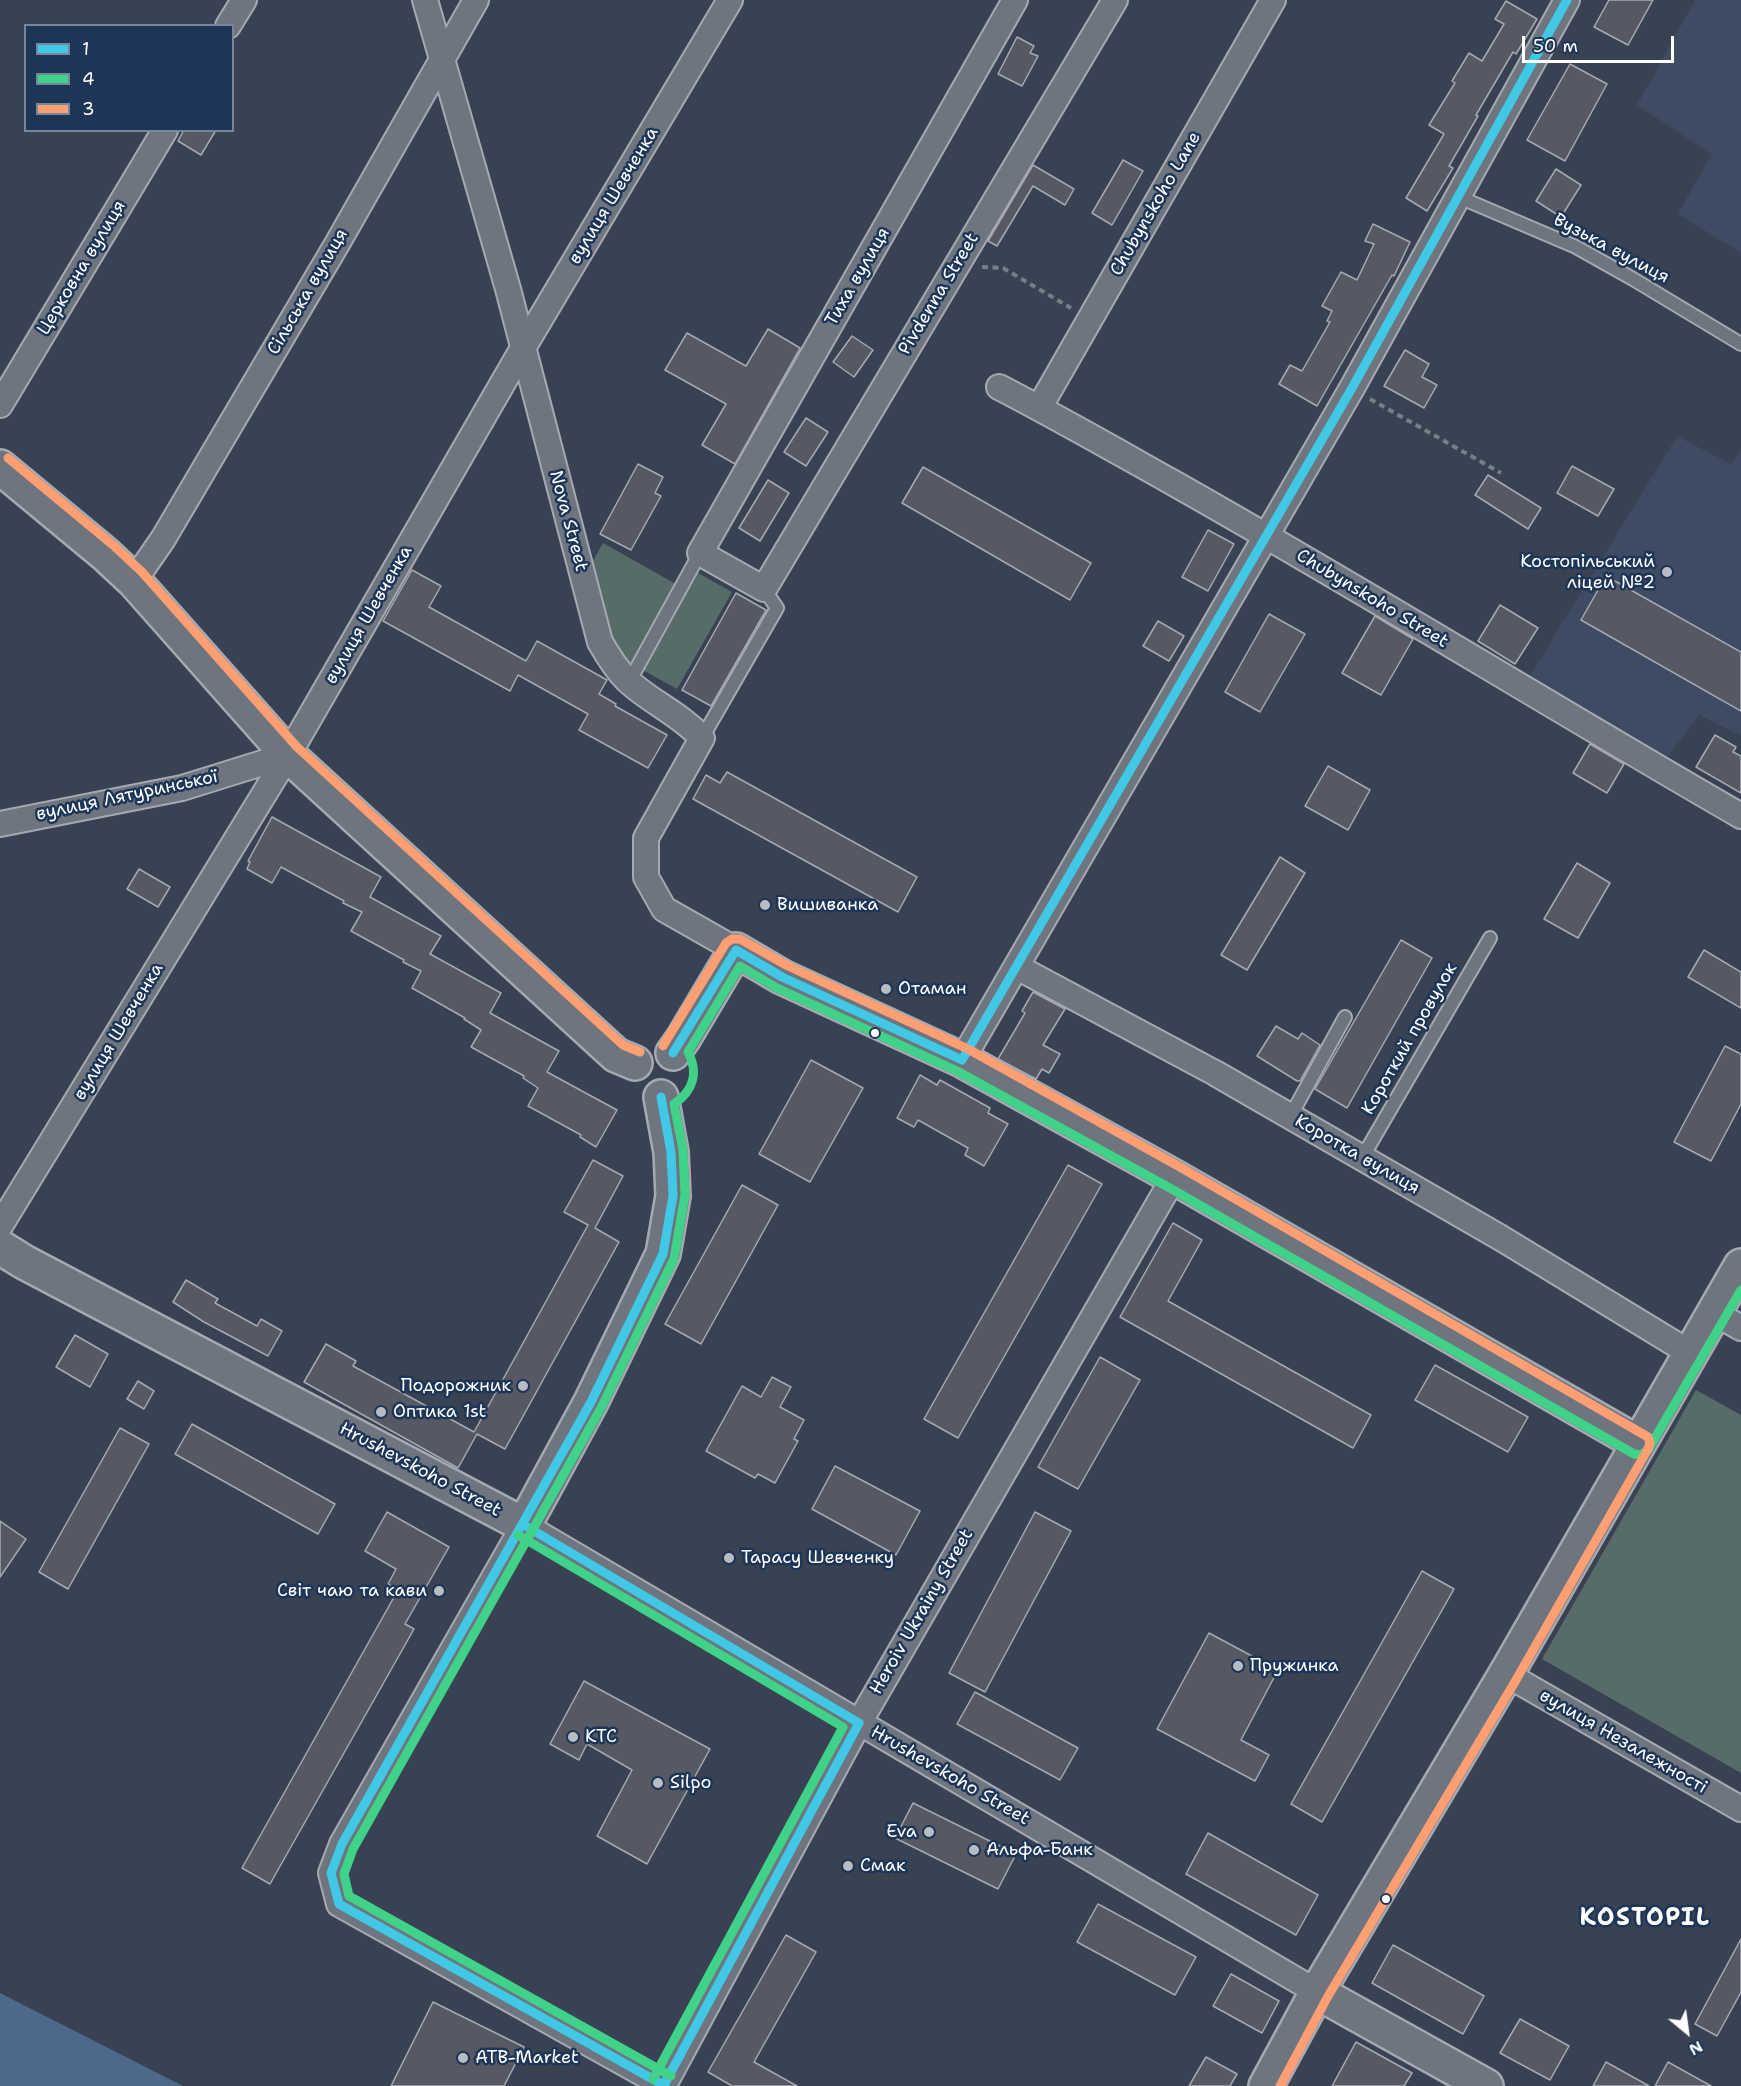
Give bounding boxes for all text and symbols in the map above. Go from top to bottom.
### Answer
legend [24,24,234,132]
scale bar [1525,24,1676,62]
text: 50 m [1533,34,1578,58]
text: 1 [82,37,90,61]
text: 4 [82,67,95,91]
text: 3 [82,97,95,121]
street label: вулиця Шевченка [565,123,663,269]
street label: Chubynskoho Lane [1106,128,1206,280]
street label: Церковна вулиця [33,197,131,339]
street label: Вузька вулиця [1549,209,1673,289]
street label: Тиха вулиця [821,224,895,330]
street label: Сільська вулиця [263,225,353,359]
street label: Pivdenna Street [894,229,984,359]
street label: Nova Street [544,468,592,574]
street label: вулиця Шевченка [321,542,417,688]
street label: Chubynskoho Street [1292,545,1452,653]
place label: Костопільський ліцей №2 [1520,551,1655,594]
marker: Костопільський ліцей №2 [1660,565,1674,579]
street label: вулиця Лятуринської [34,766,220,826]
place label: Вишиванка [777,894,878,916]
marker: Вишиванка [758,898,772,912]
street label: вулиця Шевченка [70,959,168,1105]
street label: Короткий провулок [1358,959,1462,1119]
place label: Отаман [898,978,966,1000]
marker: Отаман [879,982,893,996]
unlabelled marker [869,1027,881,1039]
street label: Коротка вулиця [1291,1110,1423,1200]
place label: Подорожник [401,1375,511,1397]
marker: Подорожник [516,1379,530,1393]
place label: Оптика 1st [393,1401,486,1423]
marker: Оптика 1st [374,1405,388,1419]
street label: Hrushevskoho Street [336,1418,504,1522]
street label: Heroiv Ukrainy Street [866,1525,978,1699]
place label: Тарасу Шевченку [741,1547,894,1569]
marker: Тарасу Шевченку [722,1551,736,1565]
place label: Світ чаю та кави [277,1580,427,1602]
marker: Світ чаю та кави [432,1584,446,1598]
place label: Пружинка [1250,1655,1339,1677]
marker: Пружинка [1231,1659,1245,1673]
street label: вулиця Незалежності [1535,1685,1711,1799]
street label: Hrushevskoho Street [867,1722,1033,1830]
place label: КТС [585,1726,617,1748]
marker: КТС [566,1730,580,1744]
place label: Silpo [670,1772,711,1794]
marker: Silpo [651,1776,665,1790]
place label: Eva [886,1821,917,1843]
marker: Eva [922,1825,936,1839]
place label: Альфа-Банк [986,1839,1093,1861]
marker: Альфа-Банк [967,1843,981,1857]
place label: Смак [860,1855,906,1877]
marker: Смак [841,1859,855,1873]
unlabelled marker [1380,1893,1392,1905]
district label: KOSTOPIL [1580,1905,1710,1933]
north arrow [1657,2002,1717,2062]
text: N [1685,2036,1707,2060]
place label: ATB-Market [475,2047,579,2069]
marker: ATB-Market [456,2051,470,2065]

